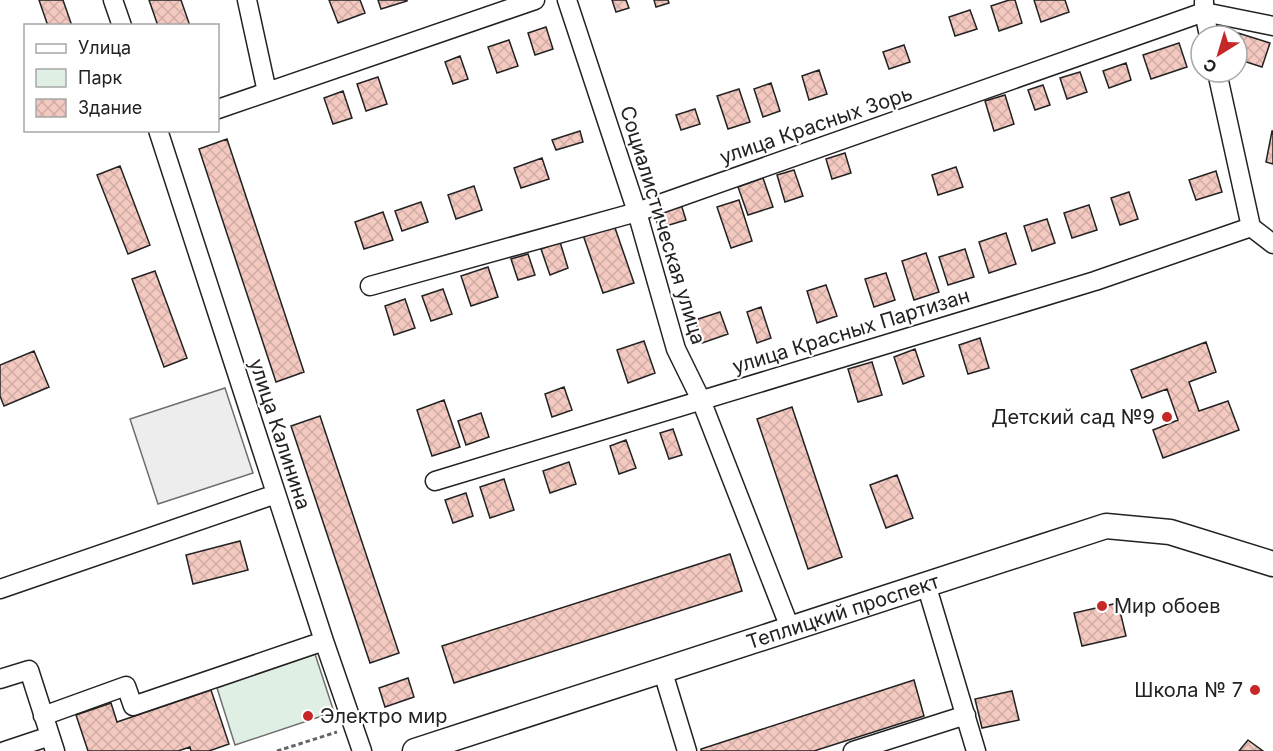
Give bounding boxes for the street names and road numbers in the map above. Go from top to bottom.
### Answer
street label: улица Красных Зорь [717,81,915,169]
street label: Социалистическая улица [615,103,711,347]
street label: улица Красных Партизан [729,283,973,379]
street label: улица Калинина [244,356,316,512]
street label: Теплицкий проспект [743,569,943,654]

